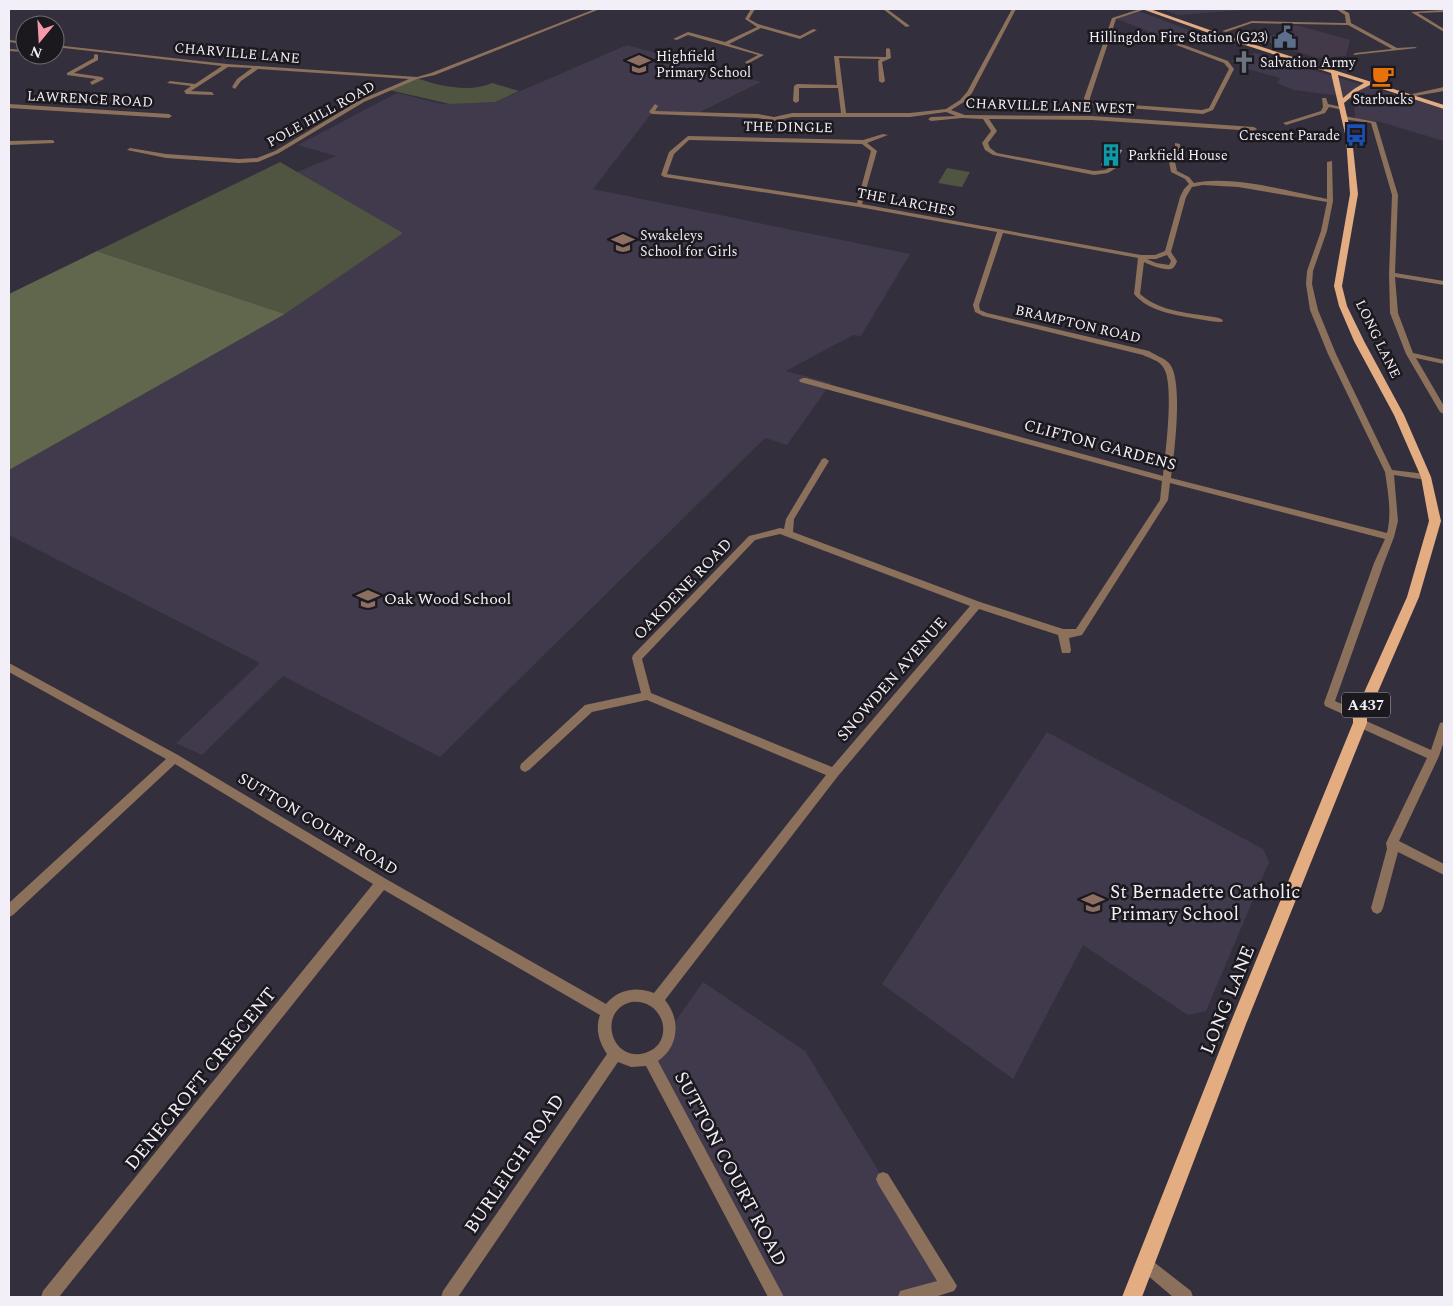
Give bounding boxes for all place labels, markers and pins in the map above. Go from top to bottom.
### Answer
public building icon: Hillingdon Fire Station (G23) [1272,24,1298,50]
place label: Hillingdon Fire Station (G23) [1089,27,1268,48]
place label: Highfield Primary School [656,46,751,83]
church icon: Salvation Army [1231,49,1257,75]
school or university icon: Highfield Primary School [626,51,652,77]
place label: Salvation Army [1260,52,1357,73]
cafe icon: Starbucks [1370,63,1396,89]
place label: Starbucks [1353,89,1413,110]
bus stop icon: Crescent Parade [1343,122,1369,148]
place label: Crescent Parade [1239,125,1340,146]
building icon: Parkfield House [1098,142,1124,168]
place label: Parkfield House [1128,145,1228,166]
place label: Swakeleys School for Girls [640,225,738,262]
school or university icon: Swakeleys School for Girls [610,230,636,256]
school or university icon: Oak Wood School [355,586,381,612]
place label: Oak Wood School [384,587,511,611]
place label: St Bernadette Catholic Primary School [1110,878,1300,929]
school or university icon: St Bernadette Catholic Primary School [1080,890,1106,916]

